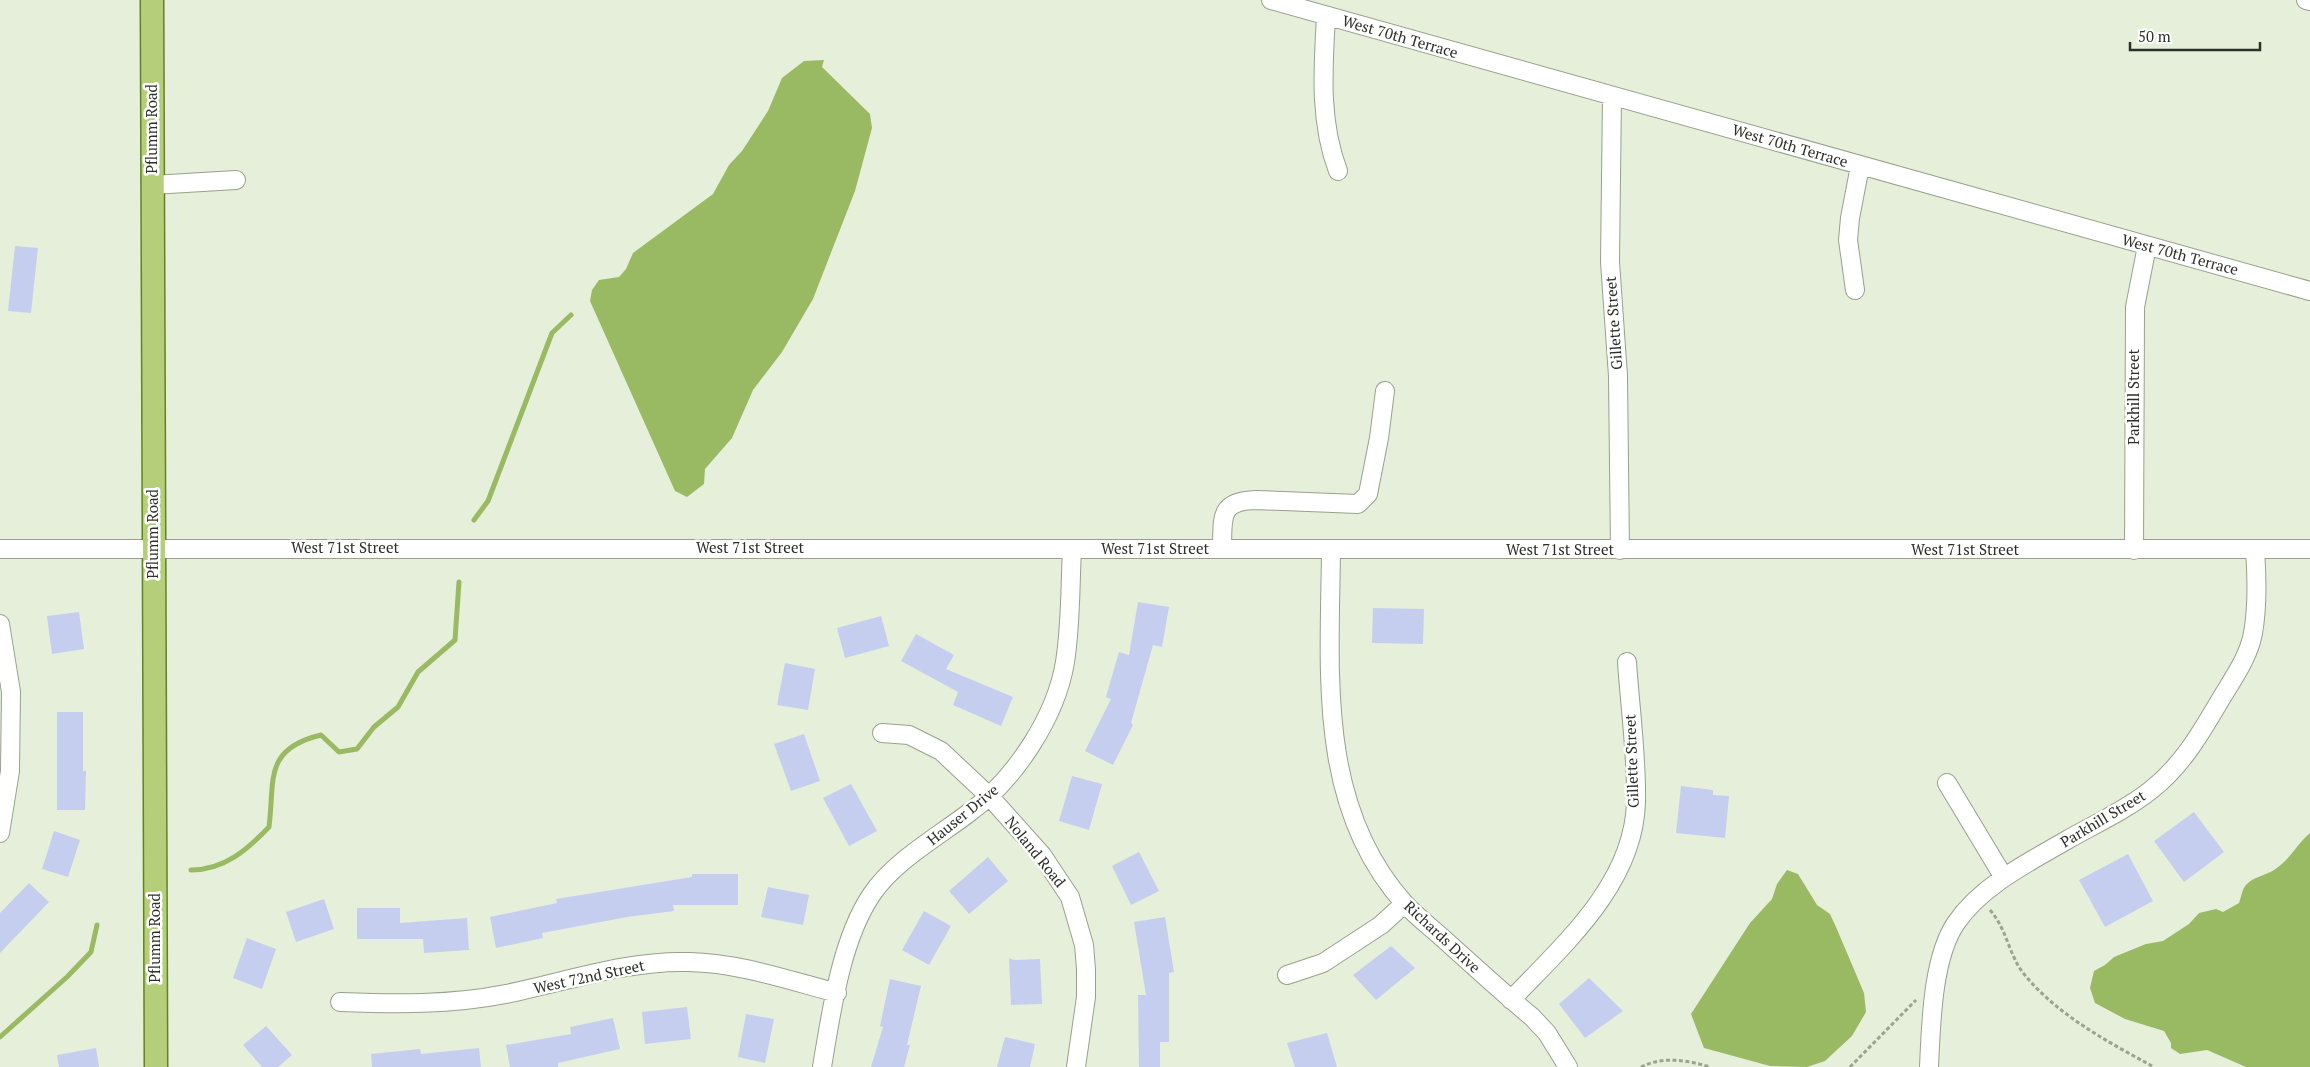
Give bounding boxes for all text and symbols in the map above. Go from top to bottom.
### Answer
street label: West 70th Terrace [1340,10,1460,62]
scale bar [2130,20,2260,52]
text: 50 m [2138,26,2171,46]
street label: Pflumm Road [141,84,161,174]
street label: West 70th Terrace [1730,119,1850,171]
street label: West 70th Terrace [2120,229,2241,279]
street label: Gillette Street [1600,275,1626,371]
street label: Parkhill Street [2123,349,2143,445]
street label: Pflumm Road [142,489,162,579]
street label: West 71st Street [291,537,399,557]
street label: West 71st Street [696,537,804,557]
street label: West 71st Street [1101,538,1209,558]
street label: West 71st Street [1506,539,1614,559]
street label: West 71st Street [1911,539,2019,559]
street label: Gillette Street [1619,713,1643,808]
street label: Hauser Drive [923,779,1002,849]
street label: Parkhill Street [2056,785,2149,851]
street label: Noland Road [1001,812,1071,891]
street label: Pflumm Road [144,893,164,983]
street label: Richards Drive [1400,896,1485,977]
street label: West 72nd Street [531,954,647,998]

